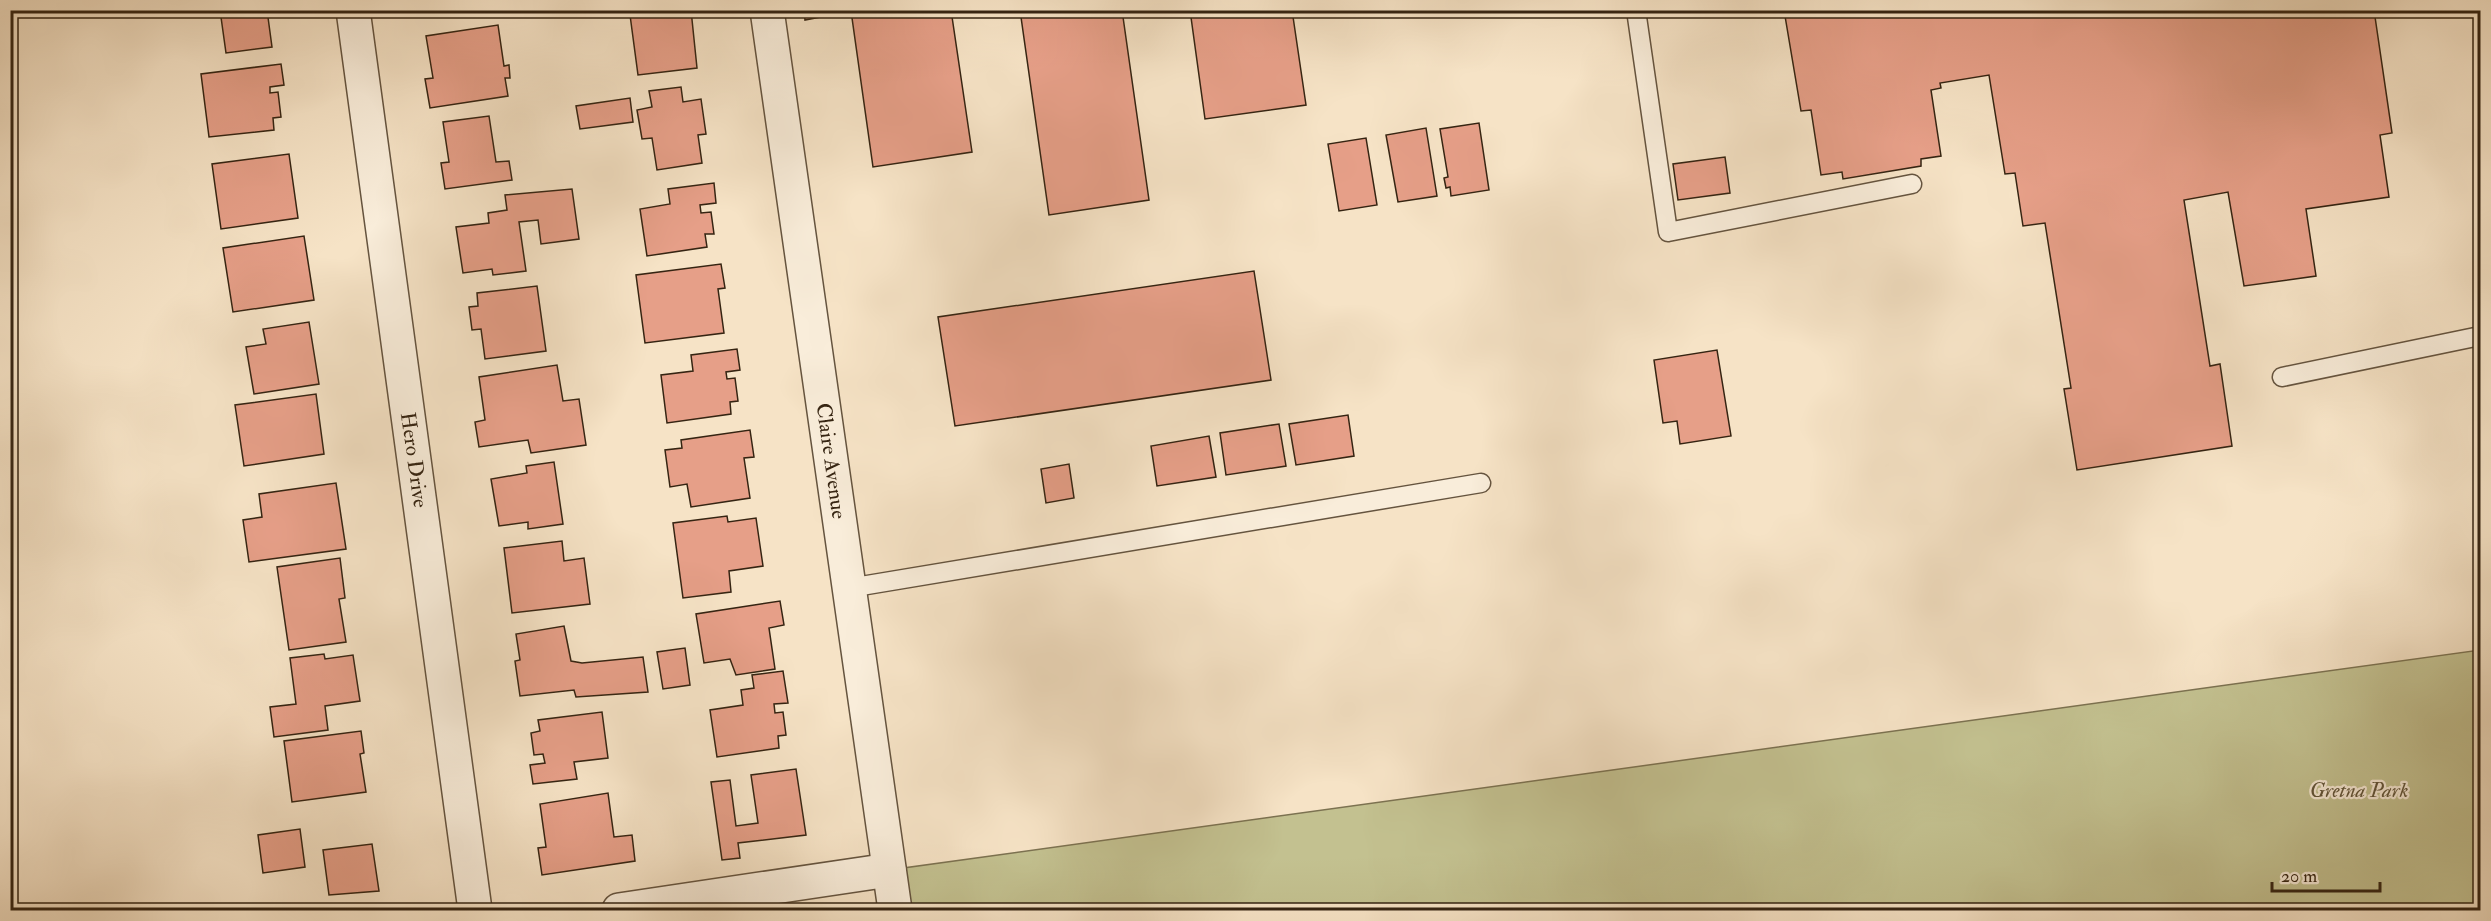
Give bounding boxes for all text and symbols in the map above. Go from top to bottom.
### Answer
street label: Claire Avenue [810,401,853,521]
street label: Hero Drive [394,411,434,510]
park label: Gretna Park [2310,777,2408,804]
scale bar [2272,855,2380,893]
text: 20 m [2281,865,2317,888]

